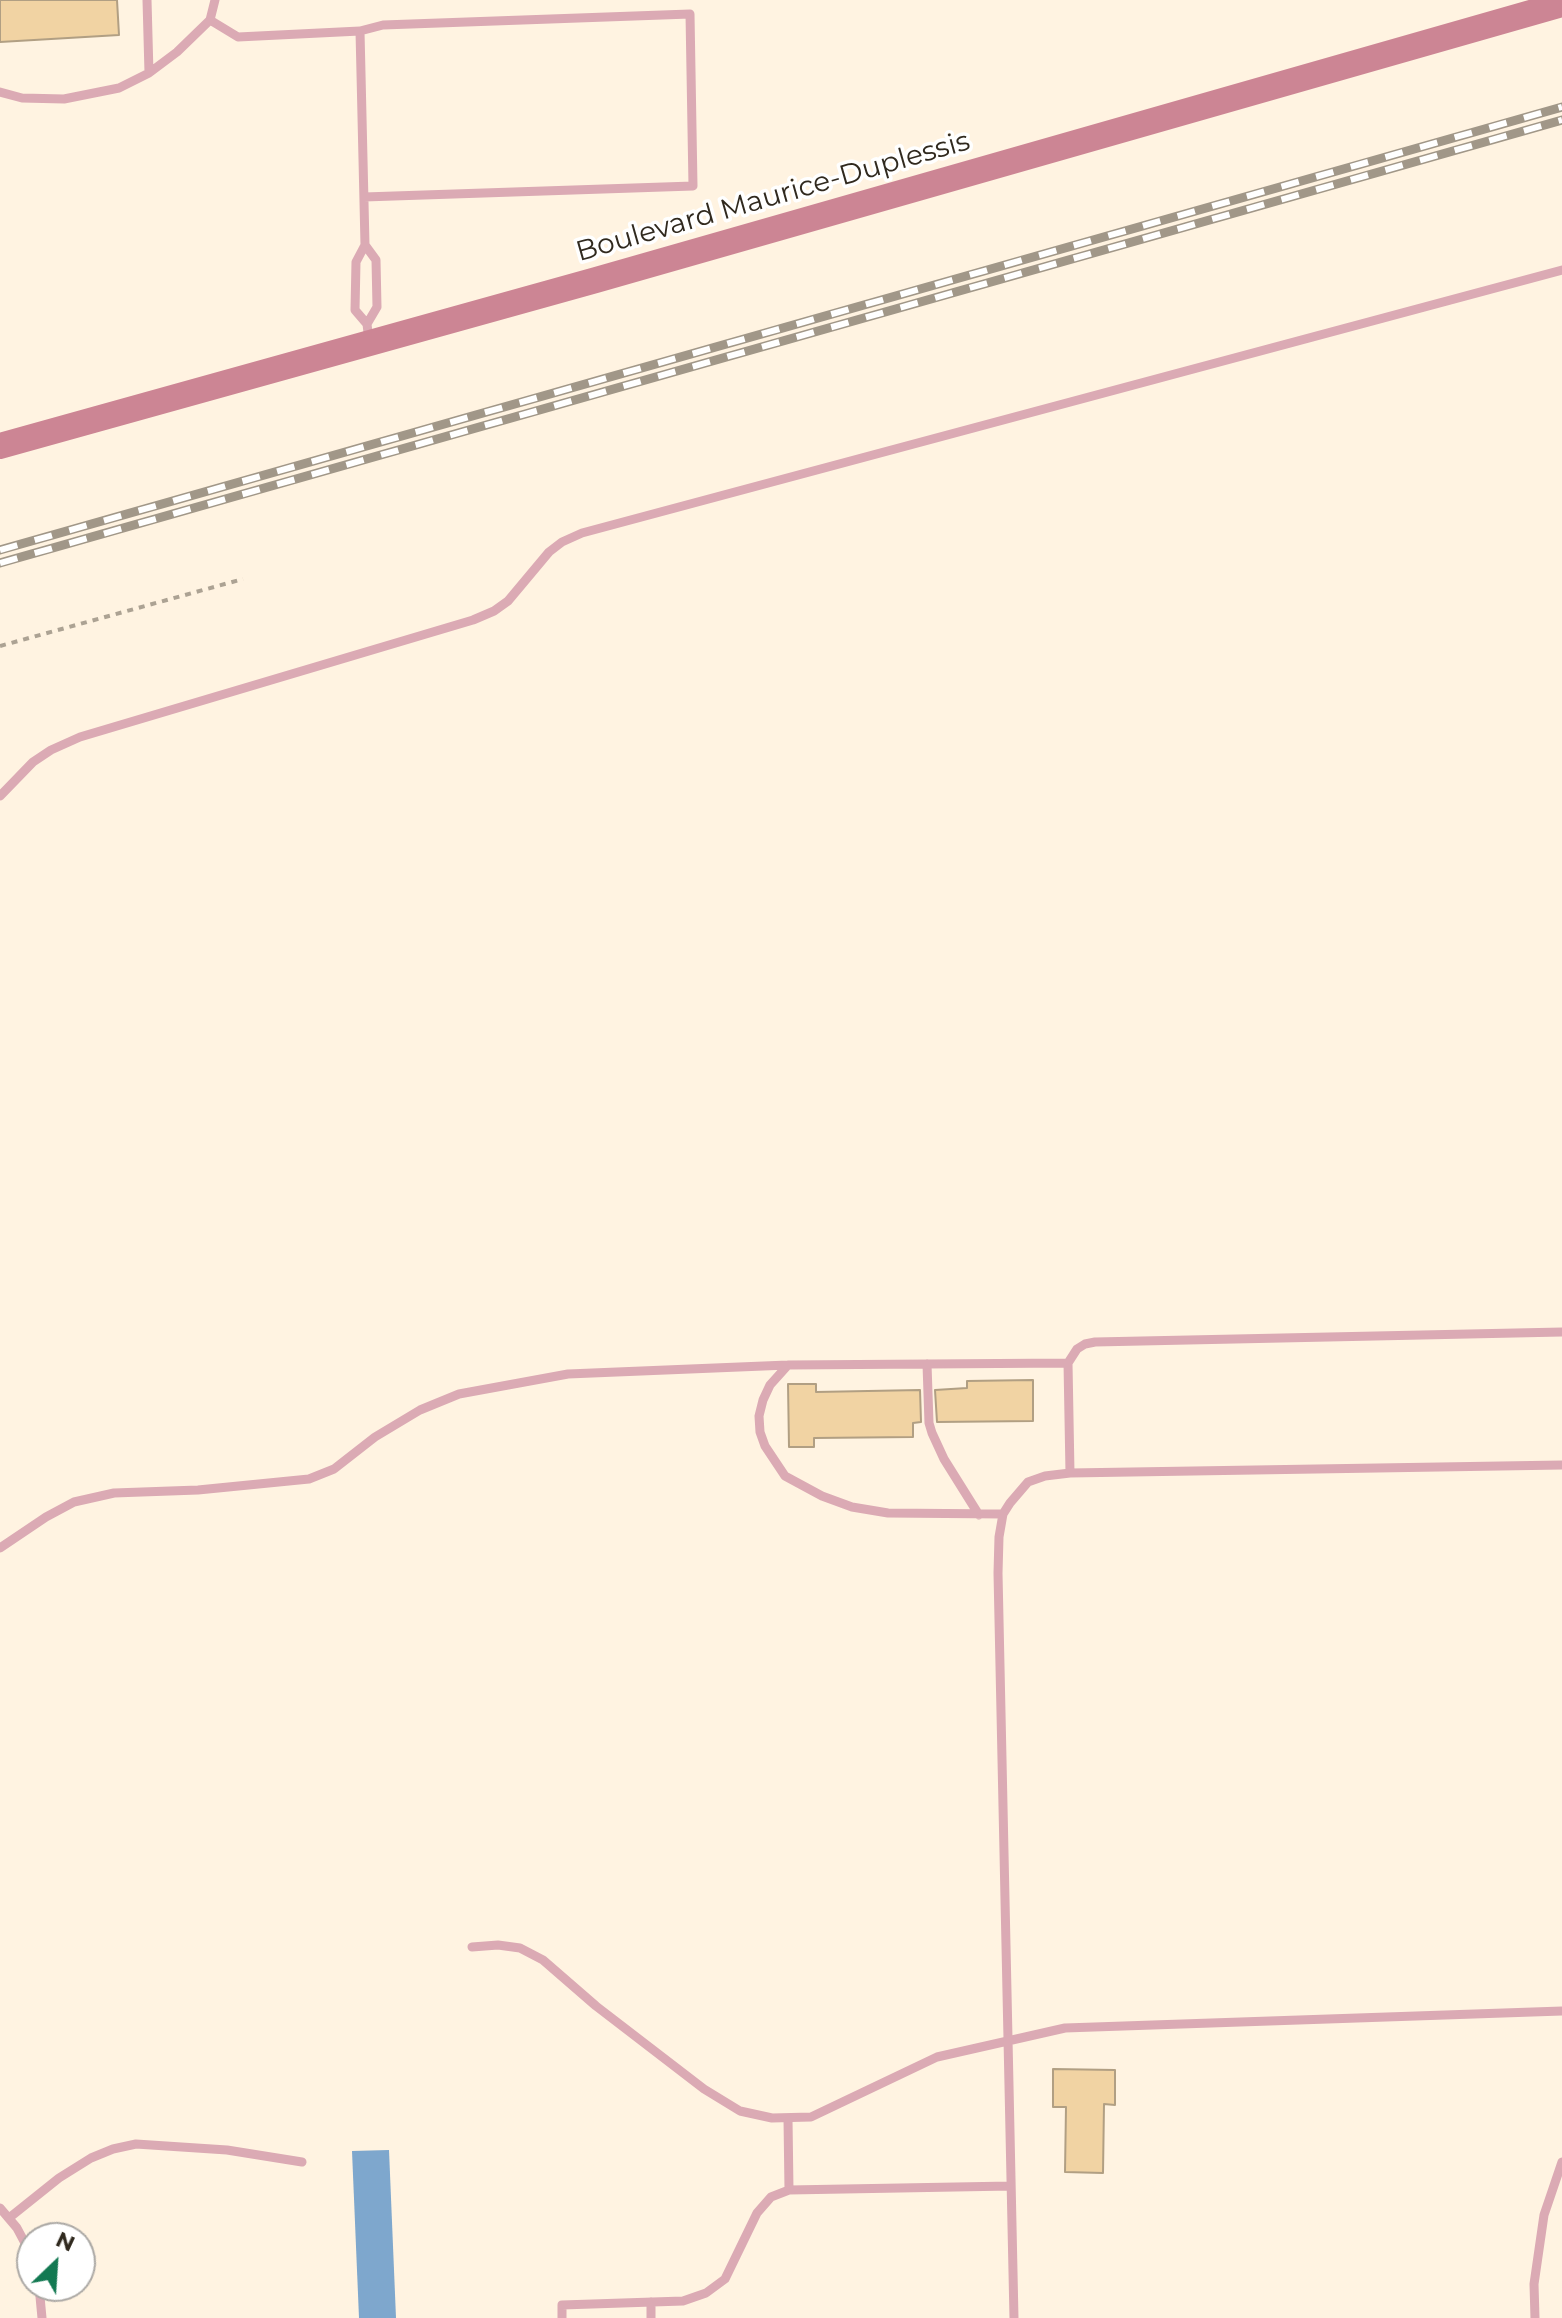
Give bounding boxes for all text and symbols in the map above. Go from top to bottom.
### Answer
street label: Boulevard Maurice-Duplessis [572,125,974,269]
north arrow [16,2222,96,2302]
text: N [52,2226,79,2258]

